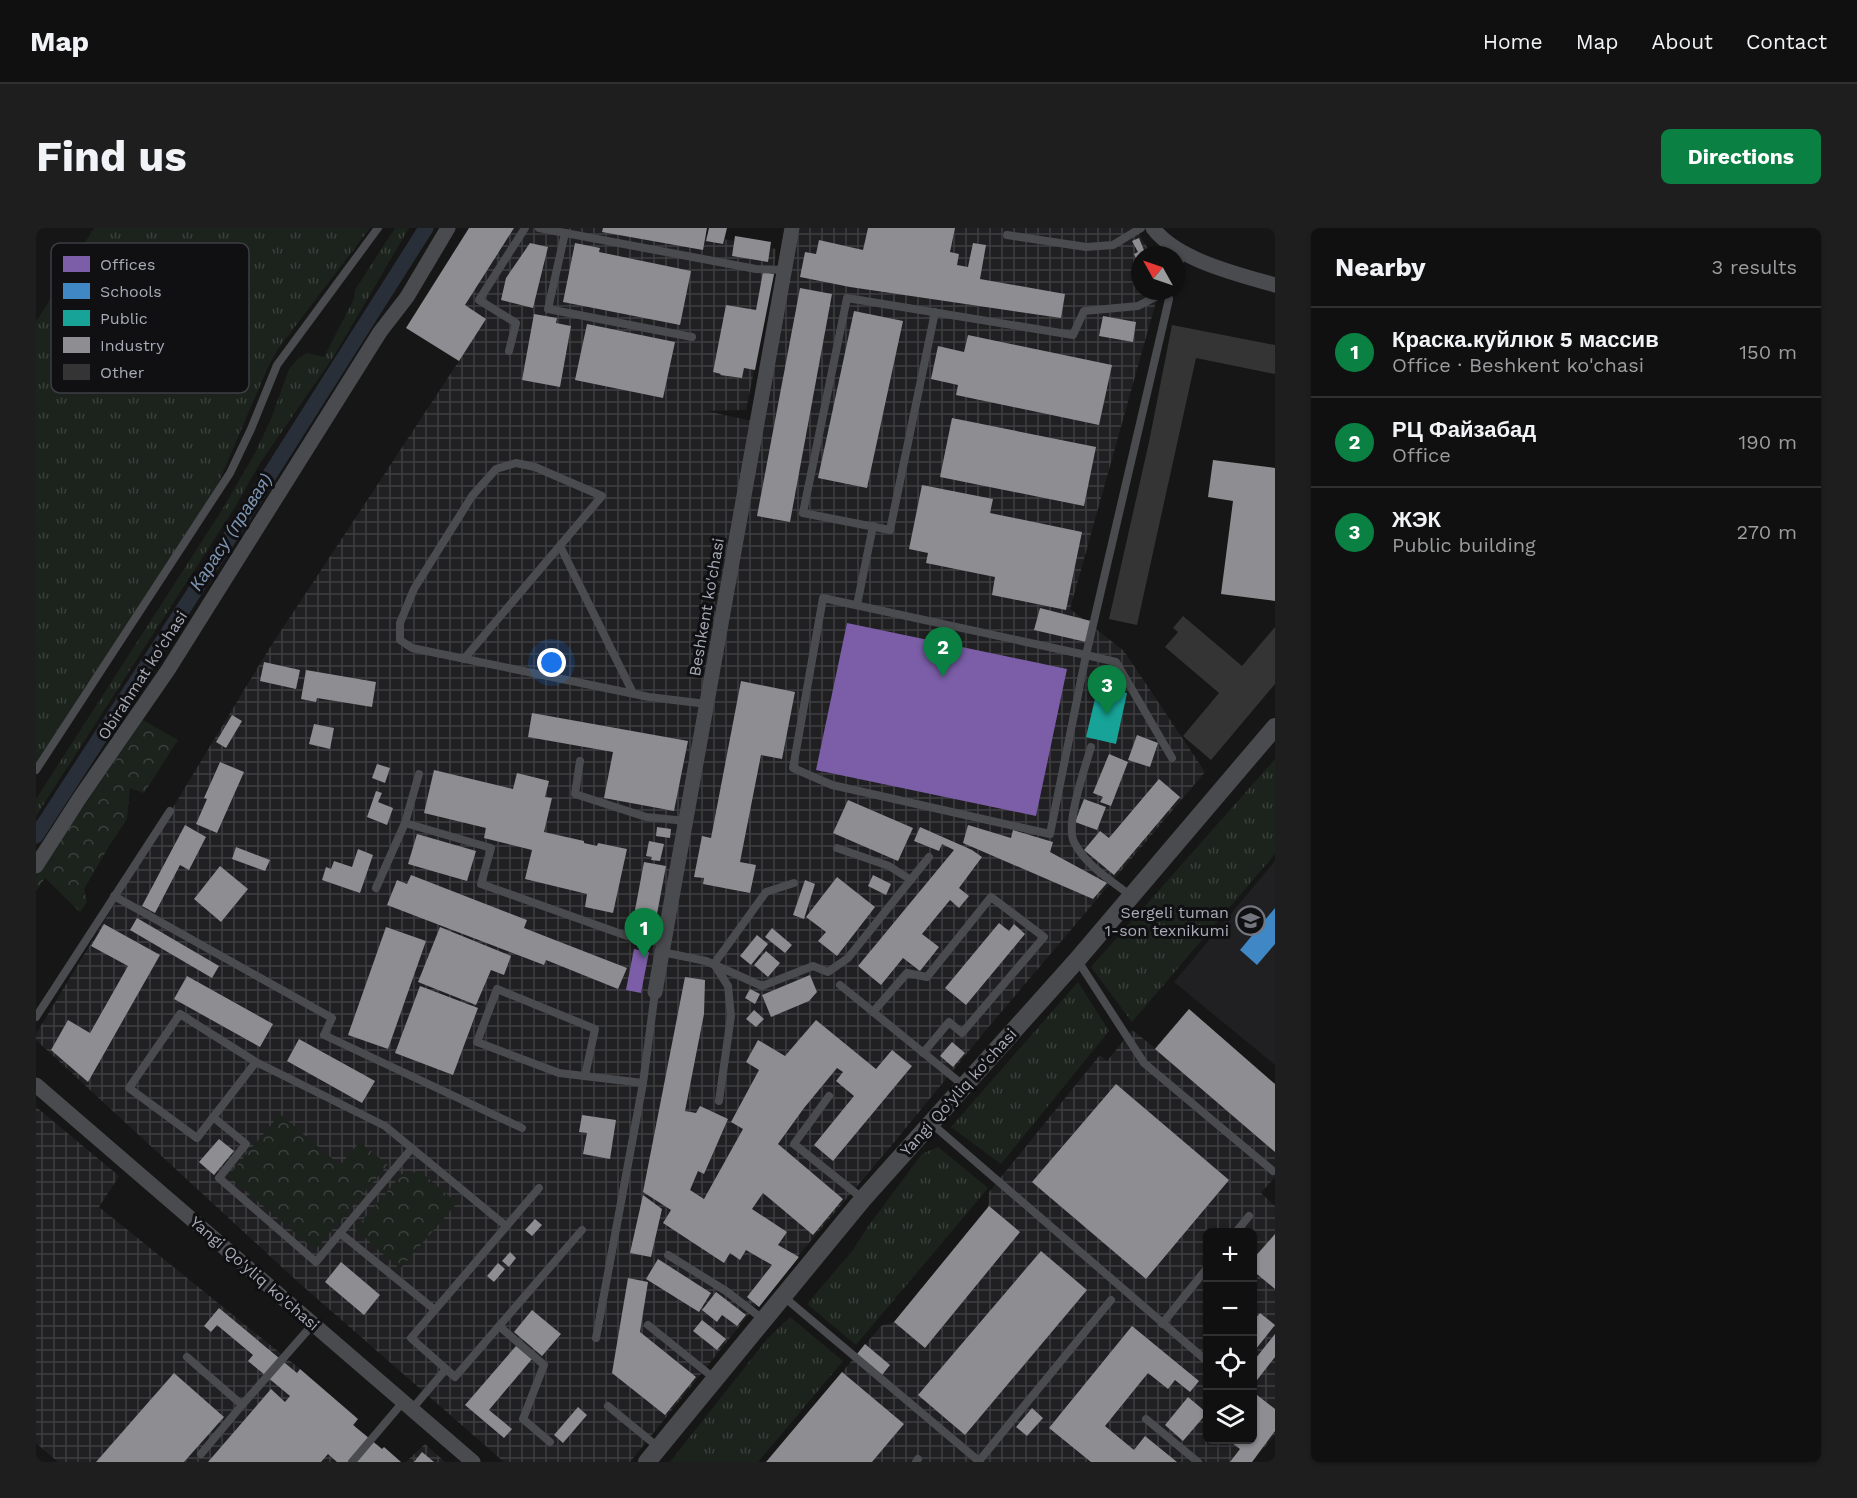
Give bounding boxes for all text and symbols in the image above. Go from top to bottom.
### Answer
text: Map [30,25,89,58]
text: Home [1483,29,1543,54]
text: Map [1576,29,1619,54]
text: About [1652,29,1713,54]
text: Contact [1746,29,1827,54]
button: Directions [1661,129,1821,184]
text: Find us [36,132,187,181]
legend [51,243,249,393]
north arrow [1131,246,1185,300]
text: Nearby [1335,252,1426,282]
text: Offices [100,255,155,274]
text: 3 results [1712,255,1797,279]
text: Schools [100,282,162,301]
text: Public [100,309,148,328]
text: Краска.куйлюк 5 массив [1392,327,1659,352]
text: Industry [100,336,165,355]
text: 1 [1350,340,1359,364]
text: 150 m [1739,340,1797,364]
text: Office · Beshkent ko'chasi [1392,353,1644,377]
text: Other [100,363,145,382]
text: РЦ Файзабад [1392,417,1536,442]
text: 2 [1349,430,1360,454]
text: 190 m [1739,430,1797,454]
text: Office [1392,443,1451,467]
water label: Карасу (правая) [185,469,276,594]
text: ЖЭК [1392,507,1441,532]
text: 3 [1349,520,1360,544]
text: 270 m [1737,520,1797,544]
text: Public building [1392,533,1536,557]
street label: Beshkent ko'chasi [685,536,728,678]
street label: Obirahmat ko'chasi [94,607,191,743]
pin: 2 [924,628,962,677]
your location [537,648,566,677]
pin: 3 [1088,666,1126,715]
place label: Sergeli tuman 1-son texnikumi [1105,903,1229,940]
school or university icon: Sergeli tuman 1-son texnikumi [1234,905,1266,937]
pin: 1 [624,908,664,958]
street label: Yangi Qo'yliq ko'chasi [896,1025,1021,1160]
street label: Yangi Qo'yliq ko'chasi [186,1212,323,1335]
map controls [1203,1228,1257,1444]
button: + [1203,1228,1257,1282]
button: − [1203,1282,1257,1336]
button: locate [1203,1336,1257,1390]
button: layers [1203,1390,1257,1444]

